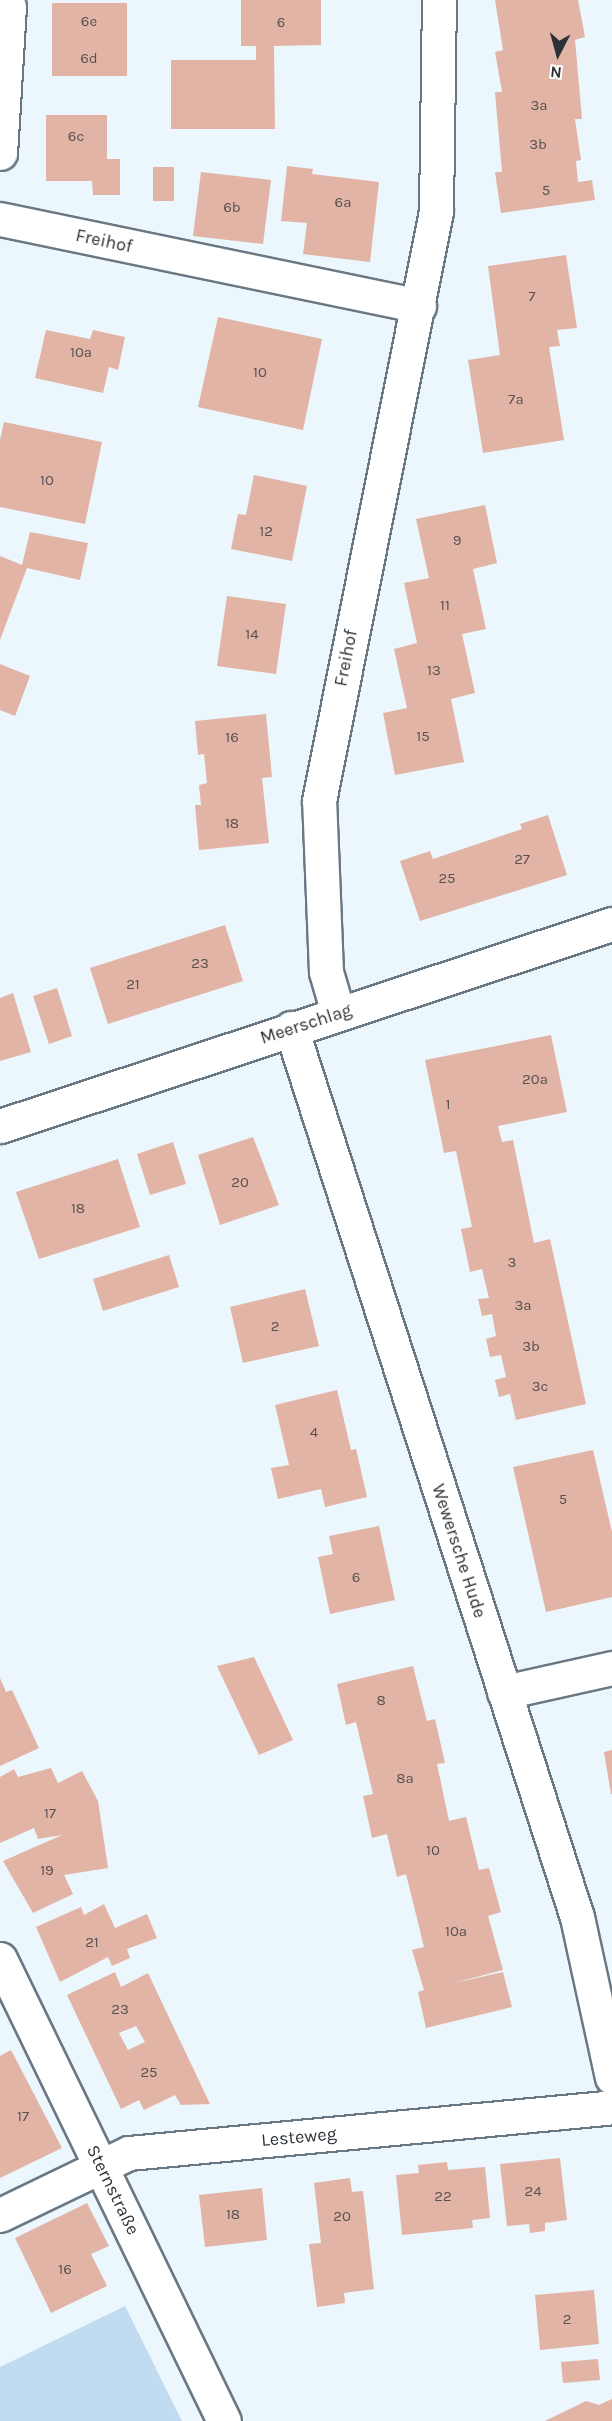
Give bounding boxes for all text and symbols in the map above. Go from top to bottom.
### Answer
house number: 6e [81,13,97,31]
house number: 6 [277,14,285,32]
north arrow [528,24,588,84]
house number: 6d [80,50,98,68]
text: N [549,62,563,82]
house number: 3a [530,97,548,115]
house number: 6c [68,128,84,146]
house number: 3b [529,136,547,154]
house number: 5 [542,182,550,200]
house number: 6a [335,194,351,212]
house number: 6b [223,199,241,217]
street label: Freihof [74,224,134,258]
house number: 7 [528,288,536,306]
house number: 10a [70,344,92,362]
house number: 10 [253,364,267,382]
house number: 7a [508,391,524,409]
house number: 10 [40,472,54,490]
house number: 12 [259,523,273,541]
house number: 9 [453,532,461,550]
house number: 11 [440,597,450,615]
house number: 14 [245,626,259,644]
street label: Freihof [330,628,362,688]
house number: 13 [427,662,441,680]
house number: 15 [416,728,430,746]
house number: 16 [225,729,239,747]
house number: 18 [225,815,239,833]
house number: 27 [514,851,530,869]
house number: 25 [438,870,456,888]
house number: 23 [191,955,209,973]
house number: 21 [126,976,140,994]
street label: Meerschlag [258,999,354,1049]
house number: 20a [522,1071,548,1089]
house number: 1 [446,1096,450,1114]
house number: 20 [231,1174,249,1192]
house number: 18 [71,1200,85,1218]
house number: 3 [508,1254,516,1272]
house number: 3a [514,1297,532,1315]
house number: 2 [271,1318,279,1336]
house number: 3b [522,1338,540,1356]
house number: 3c [532,1378,548,1396]
house number: 4 [310,1424,318,1442]
street label: Wewersche Hude [427,1481,491,1621]
house number: 5 [559,1491,567,1509]
house number: 6 [352,1569,360,1587]
house number: 8 [376,1692,386,1710]
house number: 8a [396,1770,414,1788]
house number: 17 [44,1805,56,1823]
house number: 10 [426,1842,440,1860]
house number: 19 [40,1862,54,1880]
house number: 10a [445,1923,467,1941]
house number: 21 [85,1934,99,1952]
house number: 23 [111,2001,129,2019]
house number: 25 [140,2064,158,2082]
house number: 17 [17,2108,29,2126]
street label: Lesteweg [260,2123,338,2151]
street label: Sternstraße [82,2142,144,2238]
house number: 24 [524,2183,542,2201]
house number: 22 [434,2188,452,2206]
house number: 18 [226,2206,240,2224]
house number: 20 [333,2208,351,2226]
house number: 16 [58,2261,72,2279]
house number: 2 [563,2311,571,2329]

